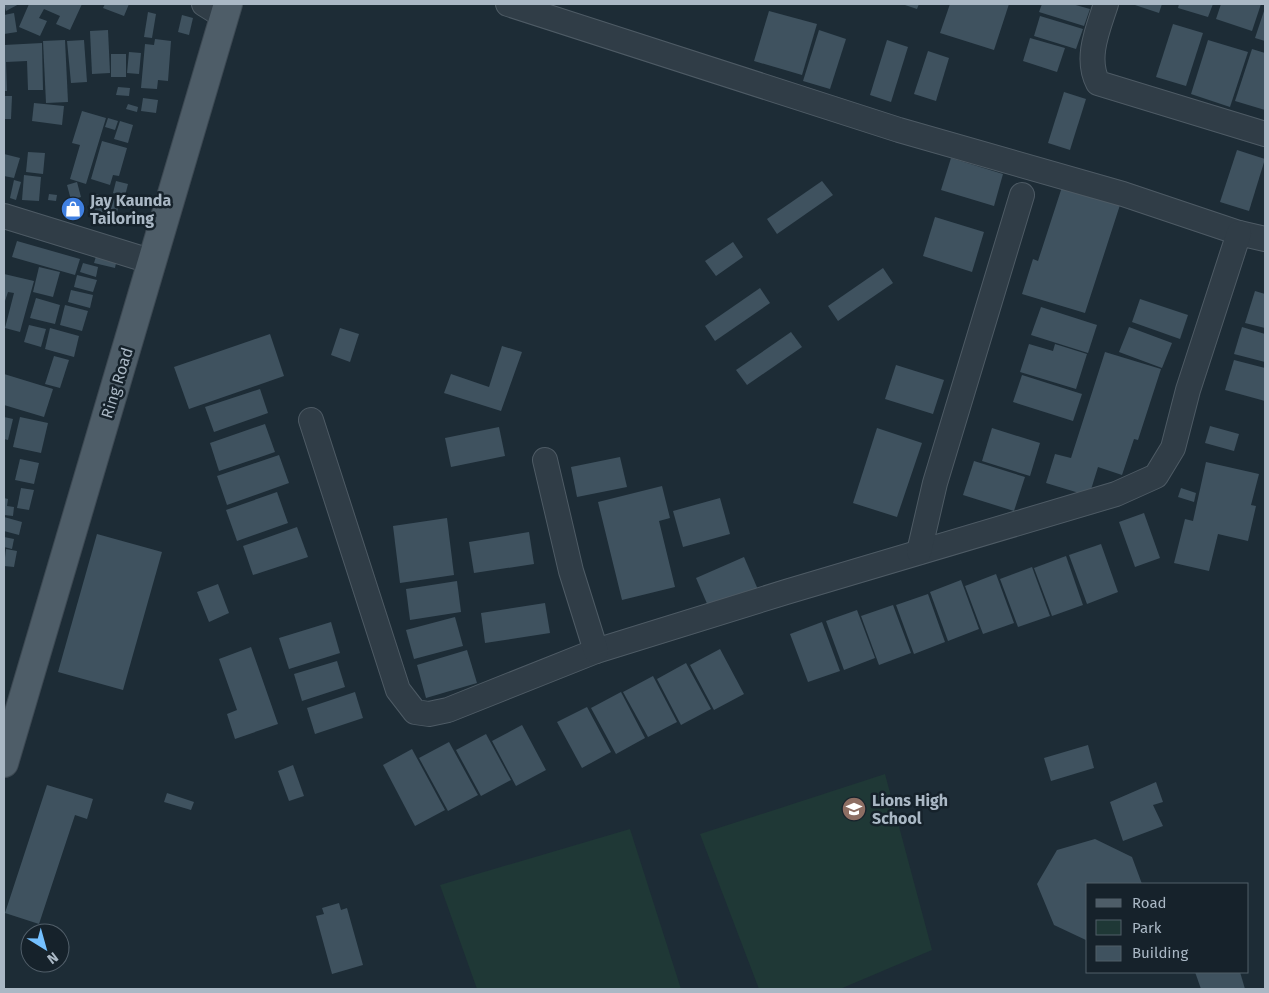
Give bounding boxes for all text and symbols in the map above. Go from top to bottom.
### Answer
place label: Jay Kaunda Tailoring [89,191,171,228]
shop icon: Jay Kaunda Tailoring [60,196,86,222]
street label: Ring Road [97,345,137,421]
place label: Lions High School [872,791,948,828]
school or university icon: Lions High School [841,796,867,822]
legend [1086,883,1249,973]
text: Road [1132,894,1167,912]
text: Park [1132,919,1162,937]
north arrow [20,923,70,973]
text: Building [1132,944,1188,962]
text: N [44,948,61,968]

